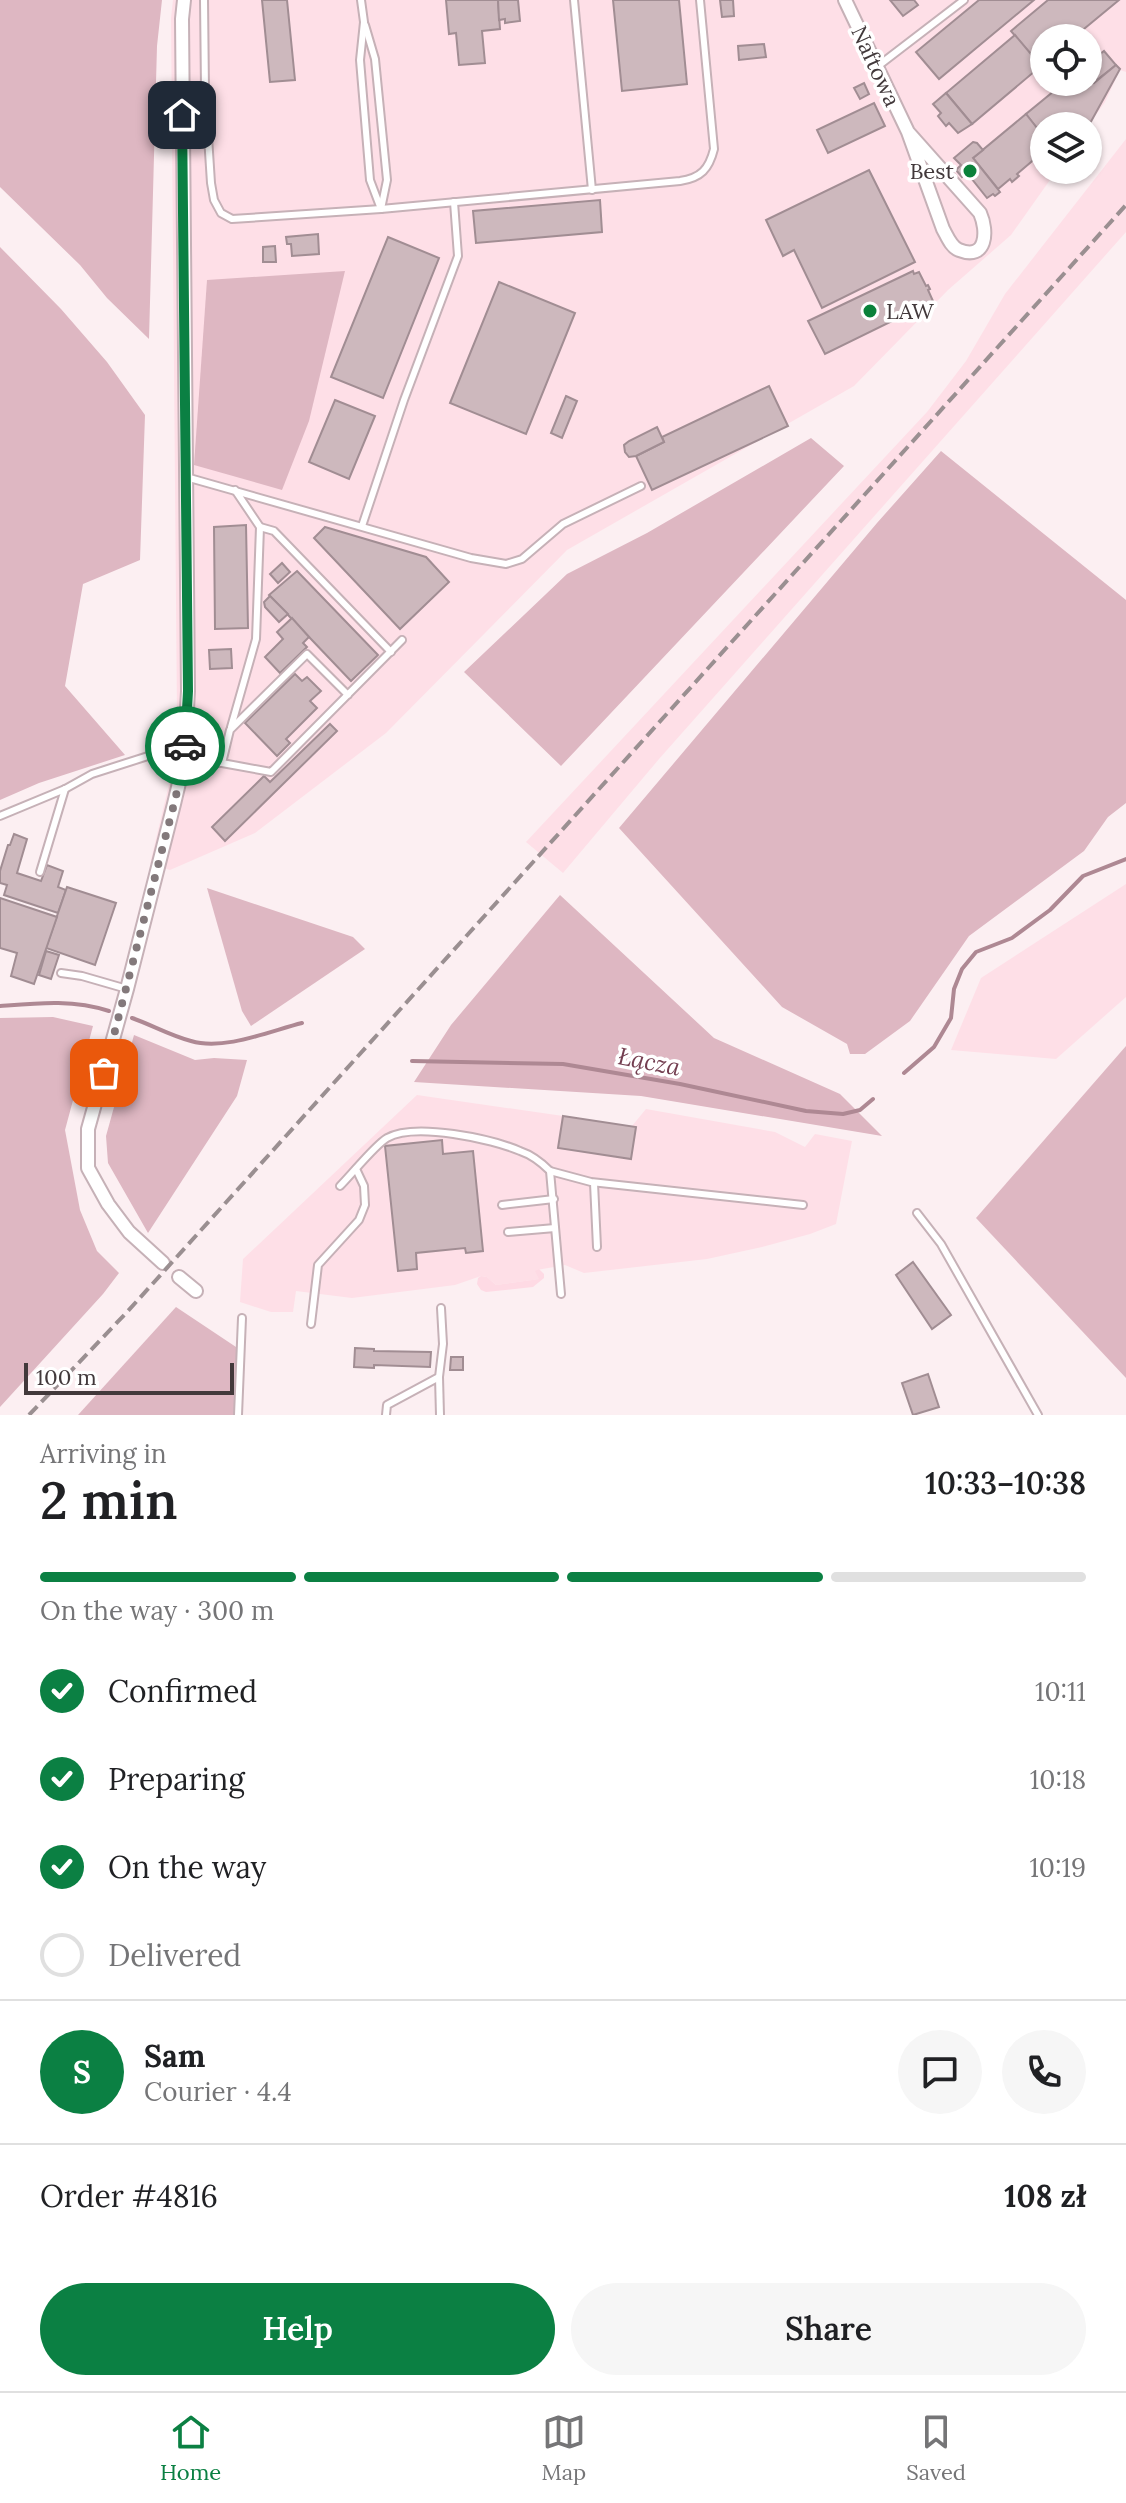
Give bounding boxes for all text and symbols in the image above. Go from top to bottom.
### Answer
street label: Naftowa [845,21,907,111]
map controls [1030,24,1102,184]
button: locate [1030,24,1102,96]
pin [148,81,216,149]
icon: home [160,93,204,137]
button: layers [1030,112,1102,184]
place label: Best [910,157,954,185]
marker: Best [961,162,979,180]
place label: LAW [886,297,935,325]
marker: LAW [861,302,879,320]
courier [145,706,225,786]
icon: car [163,724,207,768]
pin [70,1039,138,1107]
water label: Łącza [615,1040,684,1083]
icon: bag [82,1051,126,1095]
scale bar [24,1359,234,1395]
text: 100 m [36,1363,97,1391]
text: Arriving in [40,1437,167,1470]
text: 10:33–10:38 [925,1464,1086,1502]
text: 2 min [40,1467,178,1533]
text: On the way · 300 m [40,1594,274,1627]
icon: check [40,1669,84,1713]
text: Confirmed [108,1672,257,1710]
text: 10:11 [1035,1675,1086,1708]
icon: check [40,1757,84,1801]
text: Preparing [108,1760,245,1798]
text: 10:18 [1030,1763,1086,1796]
icon: check [40,1845,84,1889]
text: On the way [108,1848,266,1886]
text: 10:19 [1029,1851,1086,1884]
text: Delivered [108,1936,241,1974]
button: chat [898,2030,982,2114]
button: phone [1002,2030,1086,2114]
text: Sam [144,2037,205,2075]
text: S [73,2053,91,2091]
text: Courier · 4.4 [144,2075,292,2108]
text: Order #4816 [40,2177,218,2215]
text: 108 zł [1004,2177,1086,2215]
button: Help [40,2283,555,2375]
button: Share [571,2283,1086,2375]
tab: Home [160,2410,221,2486]
tab: Map [541,2410,586,2486]
tab: Saved [906,2410,966,2486]

